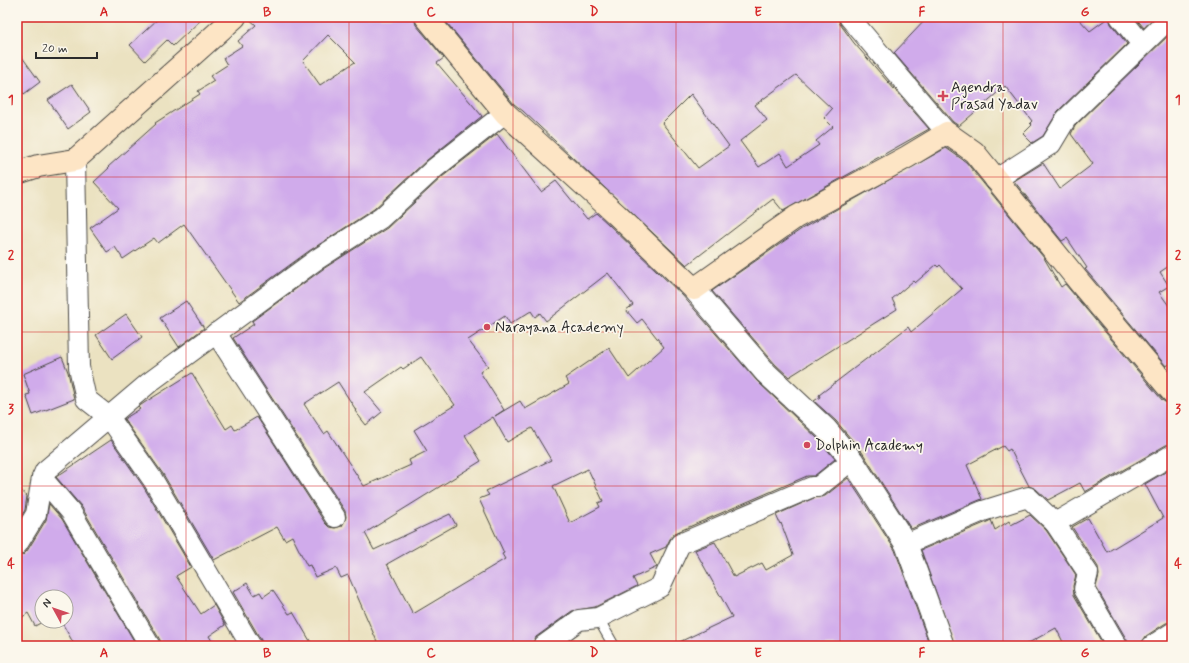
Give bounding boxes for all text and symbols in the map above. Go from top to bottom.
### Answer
text: A [100,4,108,21]
text: B [263,4,272,21]
text: C [426,4,436,21]
text: D [590,4,599,21]
text: E [754,4,762,21]
text: F [919,4,926,21]
text: G [1081,4,1090,21]
scale bar [36,34,97,60]
text: 20 m [42,41,68,57]
place label: Agendra Prasad Yadav [951,78,1038,115]
marker: Agendra Prasad Yadav [938,91,948,101]
text: 1 [8,92,14,109]
text: 1 [1175,92,1181,109]
text: 2 [8,247,15,264]
text: 2 [1175,247,1182,264]
place label: Narayana Academy [495,318,624,338]
marker: Narayana Academy [482,322,492,332]
text: 3 [8,401,14,418]
text: 3 [1175,401,1181,418]
place label: Dolphin Academy [815,436,923,456]
marker: Dolphin Academy [802,440,812,450]
text: 4 [7,556,15,573]
text: 4 [1174,556,1182,573]
north arrow [34,589,74,629]
text: N [39,596,55,611]
text: A [100,645,108,662]
text: B [263,645,272,662]
text: C [426,645,436,662]
text: D [590,645,599,662]
text: E [754,645,762,662]
text: F [919,645,926,662]
text: G [1081,645,1090,662]

